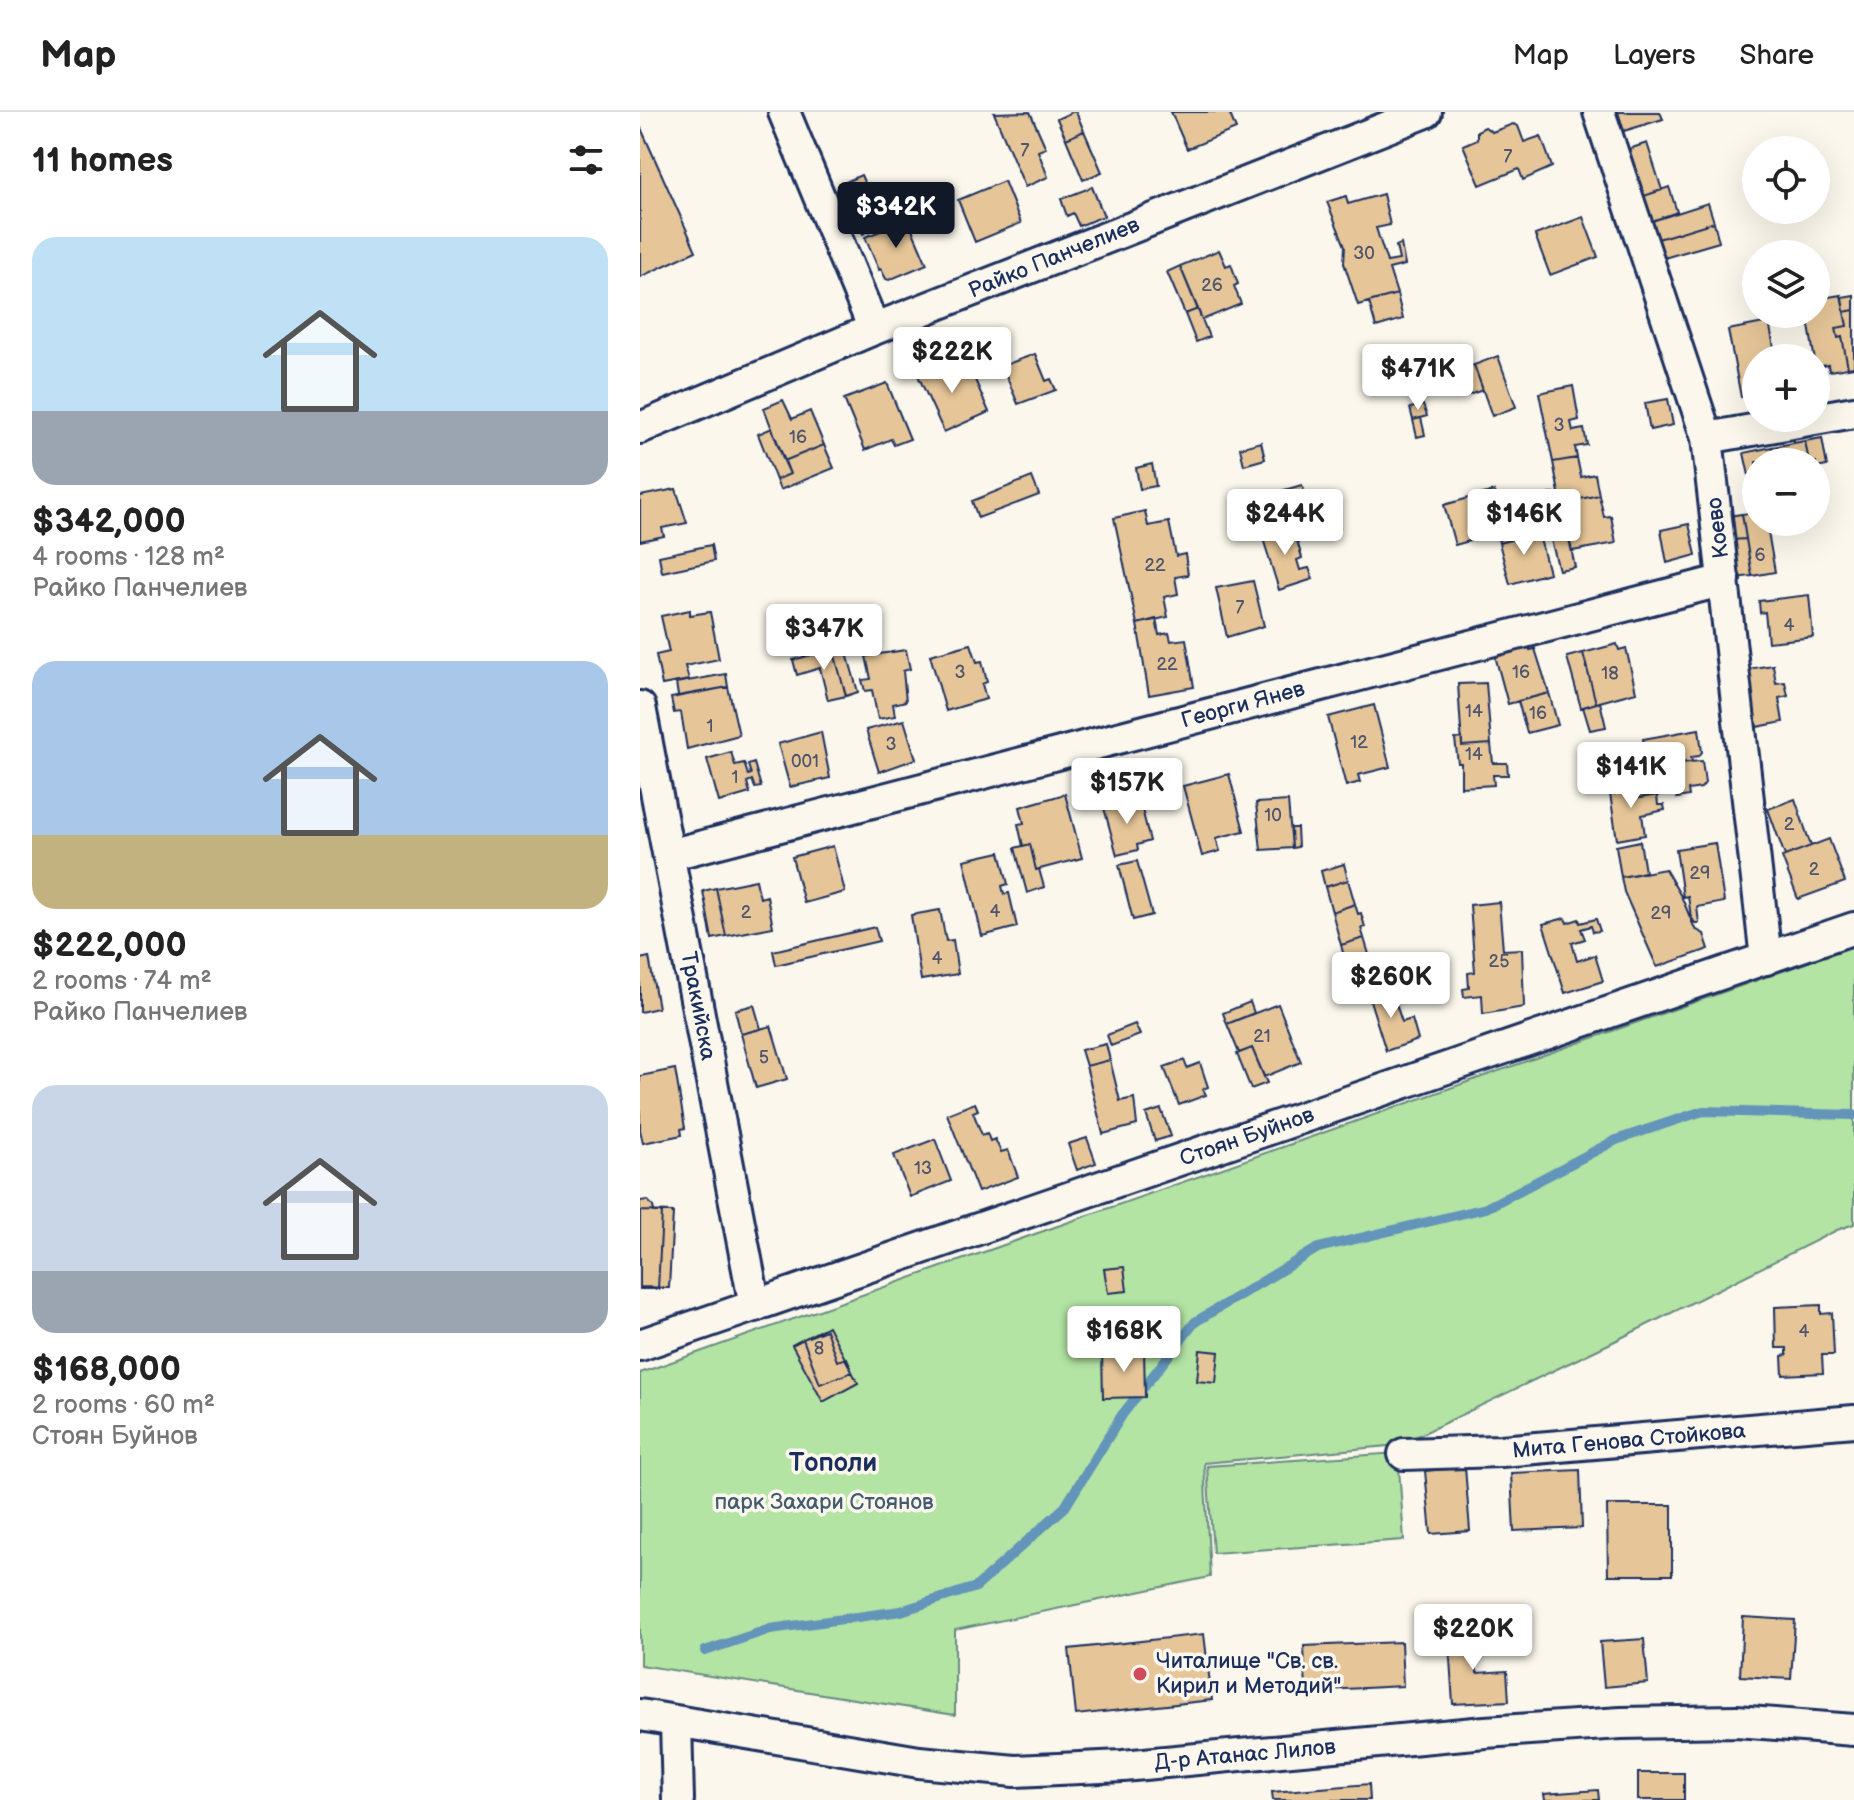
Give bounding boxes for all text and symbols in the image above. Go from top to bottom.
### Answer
text: Map [40,33,116,78]
text: Map [1513,39,1569,72]
text: Layers [1613,39,1696,72]
text: Share [1740,39,1814,72]
map controls [1742,136,1830,536]
button: locate [1742,136,1830,224]
icon: filters [564,138,608,182]
text: 11 homes [32,140,173,181]
house number: 7 [1021,140,1030,161]
house number: 7 [1504,146,1513,167]
pin: $342K [840,182,952,250]
text: $342K [856,192,936,223]
street label: Райко Панчелиев [964,211,1144,305]
button: layers [1742,240,1830,328]
house number: 30 [1353,243,1375,264]
house number: 26 [1201,275,1223,296]
icon: home [248,289,392,433]
pin: $222K [896,327,1008,395]
text: $222K [911,337,993,368]
pin: $471K [1362,344,1474,412]
button: + [1742,344,1830,432]
text: $471K [1380,354,1456,385]
house number: 3 [1553,415,1565,436]
house number: 16 [789,427,807,448]
button: − [1742,448,1830,536]
pin: $244K [1229,489,1341,557]
pin: $146K [1468,489,1580,557]
street label: Коево [1701,496,1735,560]
text: $244K [1245,499,1325,530]
text: $146K [1486,499,1562,530]
text: $342,000 [32,501,186,542]
text: 4 rooms · 128 m² [32,542,225,573]
house number: 6 [1755,545,1766,566]
house number: 22 [1144,555,1166,576]
text: Райко Панчелиев [32,573,247,604]
house number: 7 [1236,597,1245,618]
pin: $347K [768,604,880,672]
text: $347K [784,614,864,645]
house number: 4 [1784,615,1795,636]
house number: 22 [1156,654,1178,675]
house number: 3 [954,662,966,683]
house number: 16 [1512,662,1530,683]
house number: 18 [1601,663,1619,684]
street label: Георги Янев [1178,675,1308,734]
house number: 14 [1465,701,1483,722]
house number: 16 [1529,703,1547,724]
icon: home [248,713,392,857]
house number: 1 [707,716,713,737]
house number: 12 [1350,732,1368,753]
house number: 3 [885,734,897,755]
pin: $141K [1575,742,1687,810]
house number: 14 [1465,744,1483,765]
house number: 001 [791,751,819,772]
text: $141K [1595,752,1667,783]
pin: $157K [1071,758,1183,826]
house number: 1 [732,767,738,788]
text: $157K [1089,768,1165,799]
house number: 10 [1264,805,1282,826]
house number: 2 [1784,814,1795,835]
house number: 2 [1809,859,1820,880]
house number: 29 [1689,863,1711,884]
house number: 4 [990,901,1001,922]
house number: 2 [741,902,752,923]
house number: 29 [1650,903,1672,924]
text: $222,000 [32,925,187,966]
house number: 4 [932,948,943,969]
street label: Тракийска [674,949,722,1063]
house number: 25 [1489,951,1509,972]
pin: $260K [1335,952,1447,1020]
text: $260K [1350,962,1432,993]
text: 2 rooms · 74 m² [32,966,212,997]
text: Райко Панчелиев [32,997,247,1028]
house number: 21 [1253,1026,1271,1047]
house number: 5 [759,1047,769,1068]
street label: Стоян Буйнов [1176,1101,1318,1173]
icon: home [248,1137,392,1281]
house number: 13 [914,1158,932,1179]
pin: $168K [1068,1306,1180,1374]
text: $168K [1085,1316,1163,1347]
house number: 4 [1799,1321,1810,1342]
house number: 8 [814,1338,824,1359]
text: $168,000 [32,1349,181,1390]
text: 2 rooms · 60 m² [32,1390,215,1421]
street label: Мита Генова Стойкова [1511,1417,1747,1465]
text: Стоян Буйнов [32,1421,198,1452]
district label: Тополи [789,1448,877,1479]
park label: парк Захари Стоянов [715,1489,934,1516]
pin: $220K [1417,1604,1529,1672]
text: $220K [1432,1614,1514,1645]
place label: Читалище "Св. св. Кирил и Методий" [1156,1648,1342,1700]
marker: Читалище "Св. св. Кирил и Методий" [1131,1665,1149,1683]
street label: Д-р Атанас Лилов [1153,1734,1337,1776]

